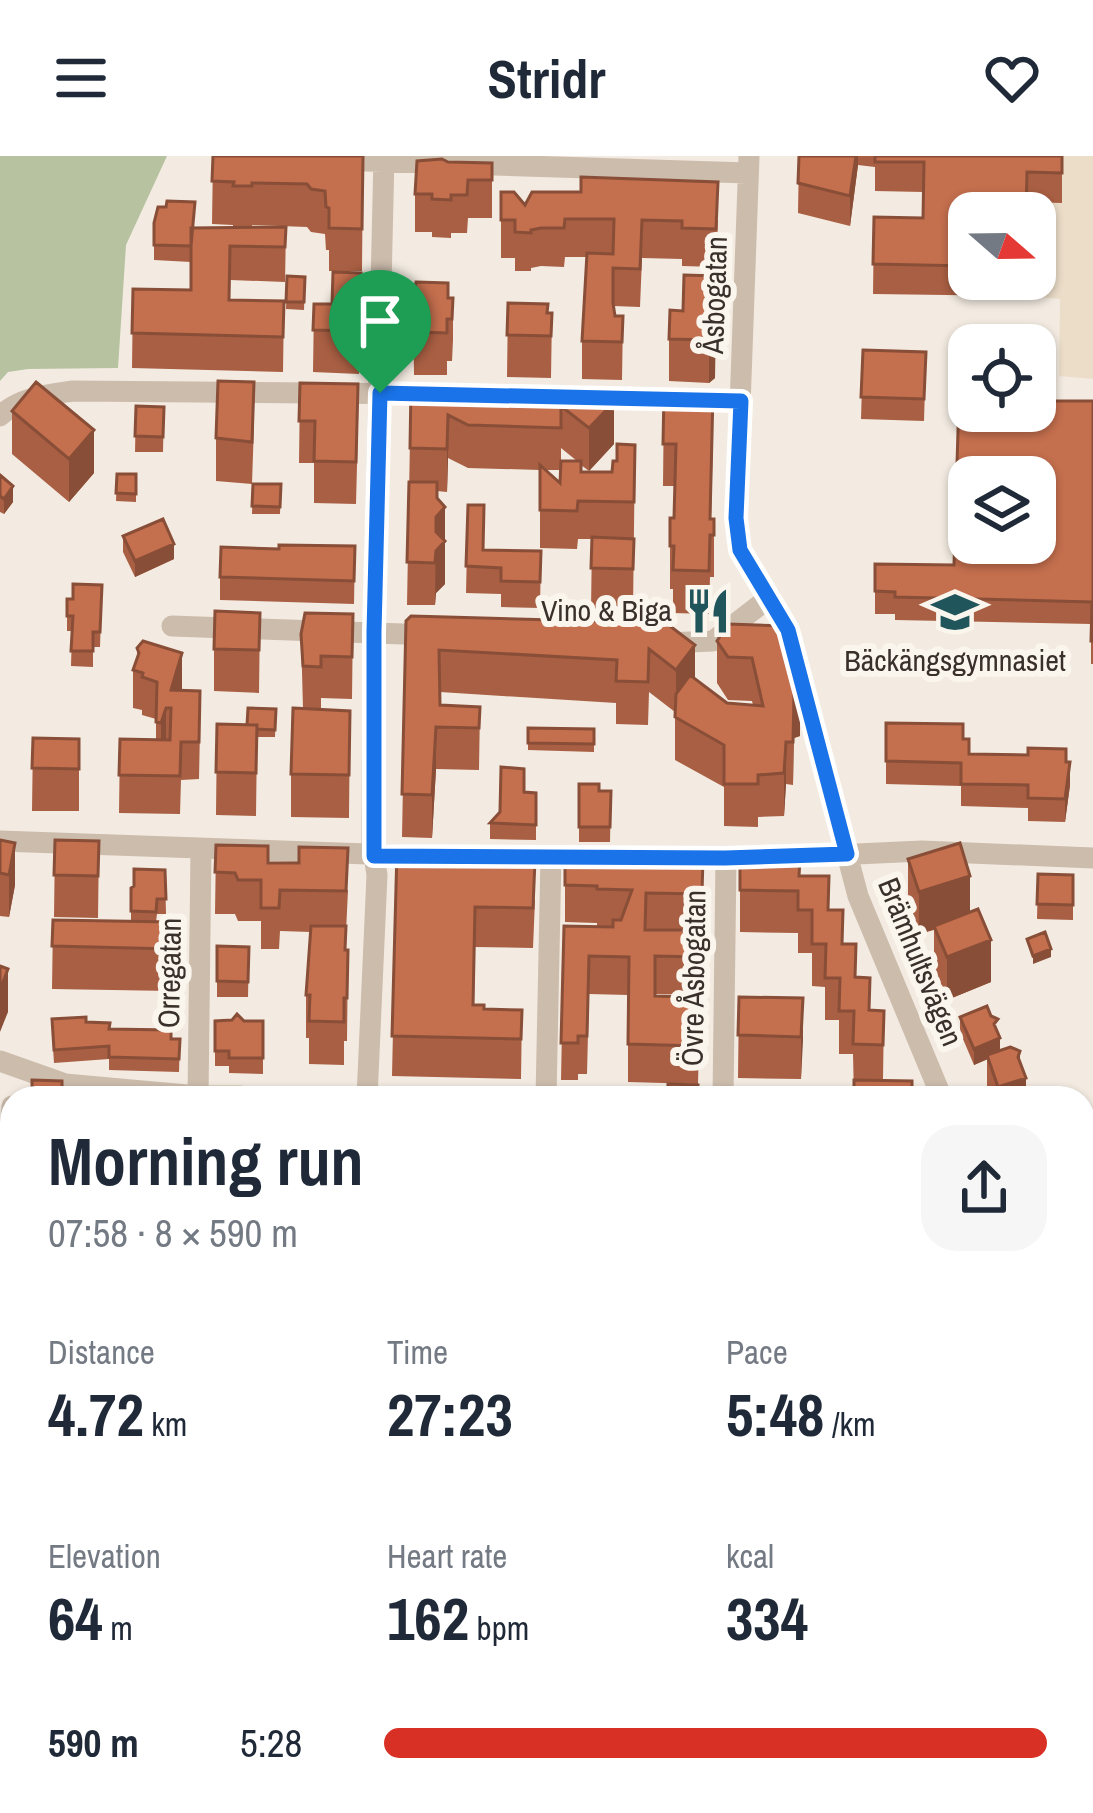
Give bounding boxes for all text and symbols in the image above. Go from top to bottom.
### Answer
text: Stridr [487,42,606,115]
icon: menu [48,45,114,111]
icon: heart [979,45,1045,111]
north arrow [948,192,1056,300]
map controls [948,192,1056,564]
street label: Åsbogatan [692,235,736,355]
pin [329,270,431,393]
icon: arrive [347,288,413,354]
button: locate [948,324,1056,432]
button: layers [948,456,1056,564]
restaurant icon: Vino & Biga [683,586,733,636]
school or university icon: Bäckängsgymnasiet [930,587,980,637]
place label: Vino & Biga [541,590,672,630]
place label: Bäckängsgymnasiet [844,640,1066,680]
street label: Brämhultsvägen [869,872,973,1052]
street label: Övre Åsbogatan [671,889,715,1067]
street label: Orregatan [148,917,190,1029]
text: Morning run [48,1117,364,1206]
button: share [921,1125,1047,1251]
text: 07:58 · 8 × 590 m [48,1207,298,1259]
text: Distance [48,1330,155,1374]
text: Time [387,1330,448,1374]
text: Pace [726,1330,788,1374]
text: 4.72 [48,1374,144,1455]
text: 27:23 [387,1374,513,1455]
text: 5:48 [726,1374,824,1455]
text: km [144,1402,187,1446]
text: /km [824,1402,876,1446]
text: Elevation [48,1534,161,1578]
text: Heart rate [387,1534,507,1578]
text: kcal [726,1534,774,1578]
text: 64 [48,1578,103,1659]
text: 162 [387,1578,469,1659]
text: 334 [726,1578,808,1659]
text: m [103,1606,133,1650]
text: bpm [469,1606,529,1650]
text: 590 m [48,1717,139,1769]
text: 5:28 [240,1717,302,1769]

